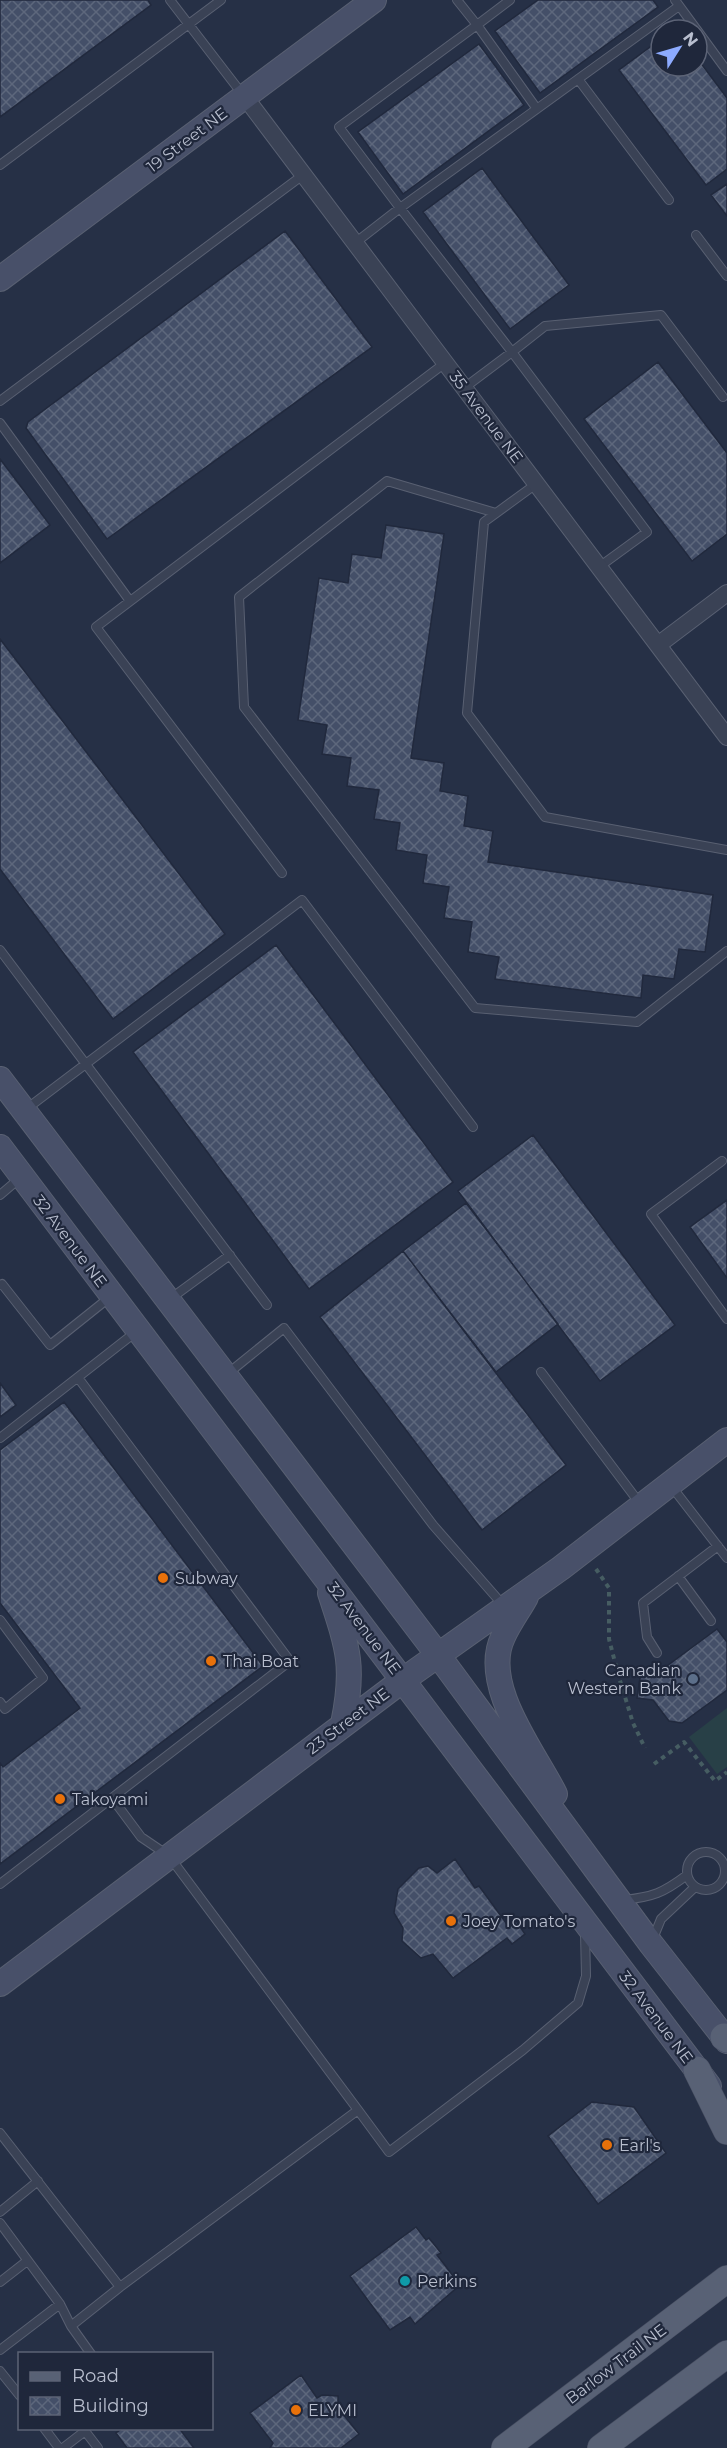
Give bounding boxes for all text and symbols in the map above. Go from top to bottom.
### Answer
north arrow [649,18,709,78]
text: N [679,28,702,50]
street label: 19 Street NE [143,104,231,176]
street label: 35 Avenue NE [445,367,527,467]
street label: 32 Avenue NE [29,1191,111,1291]
place label: Subway [175,1569,238,1588]
marker: Subway [156,1571,170,1585]
street label: 32 Avenue NE [323,1578,405,1678]
place label: Thai Boat [223,1652,299,1671]
marker: Thai Boat [204,1654,218,1668]
place label: Canadian Western Bank [568,1661,681,1698]
marker: Canadian Western Bank [686,1672,700,1686]
street label: 23 Street NE [303,1684,393,1758]
place label: Takoyami [72,1790,148,1809]
marker: Takoyami [53,1792,67,1806]
place label: Joey Tomato's [462,1912,575,1931]
marker: Joey Tomato's [444,1914,458,1928]
street label: 32 Avenue NE [615,1967,697,2067]
place label: Earl's [619,2136,661,2155]
marker: Earl's [600,2138,614,2152]
place label: Perkins [417,2272,477,2291]
marker: Perkins [398,2274,412,2288]
street label: Barlow Trail NE [562,2320,670,2408]
legend [18,2352,213,2430]
text: Road [72,2365,119,2387]
text: Building [72,2395,149,2417]
place label: ELYMI [308,2401,357,2420]
marker: ELYMI [289,2403,303,2417]

